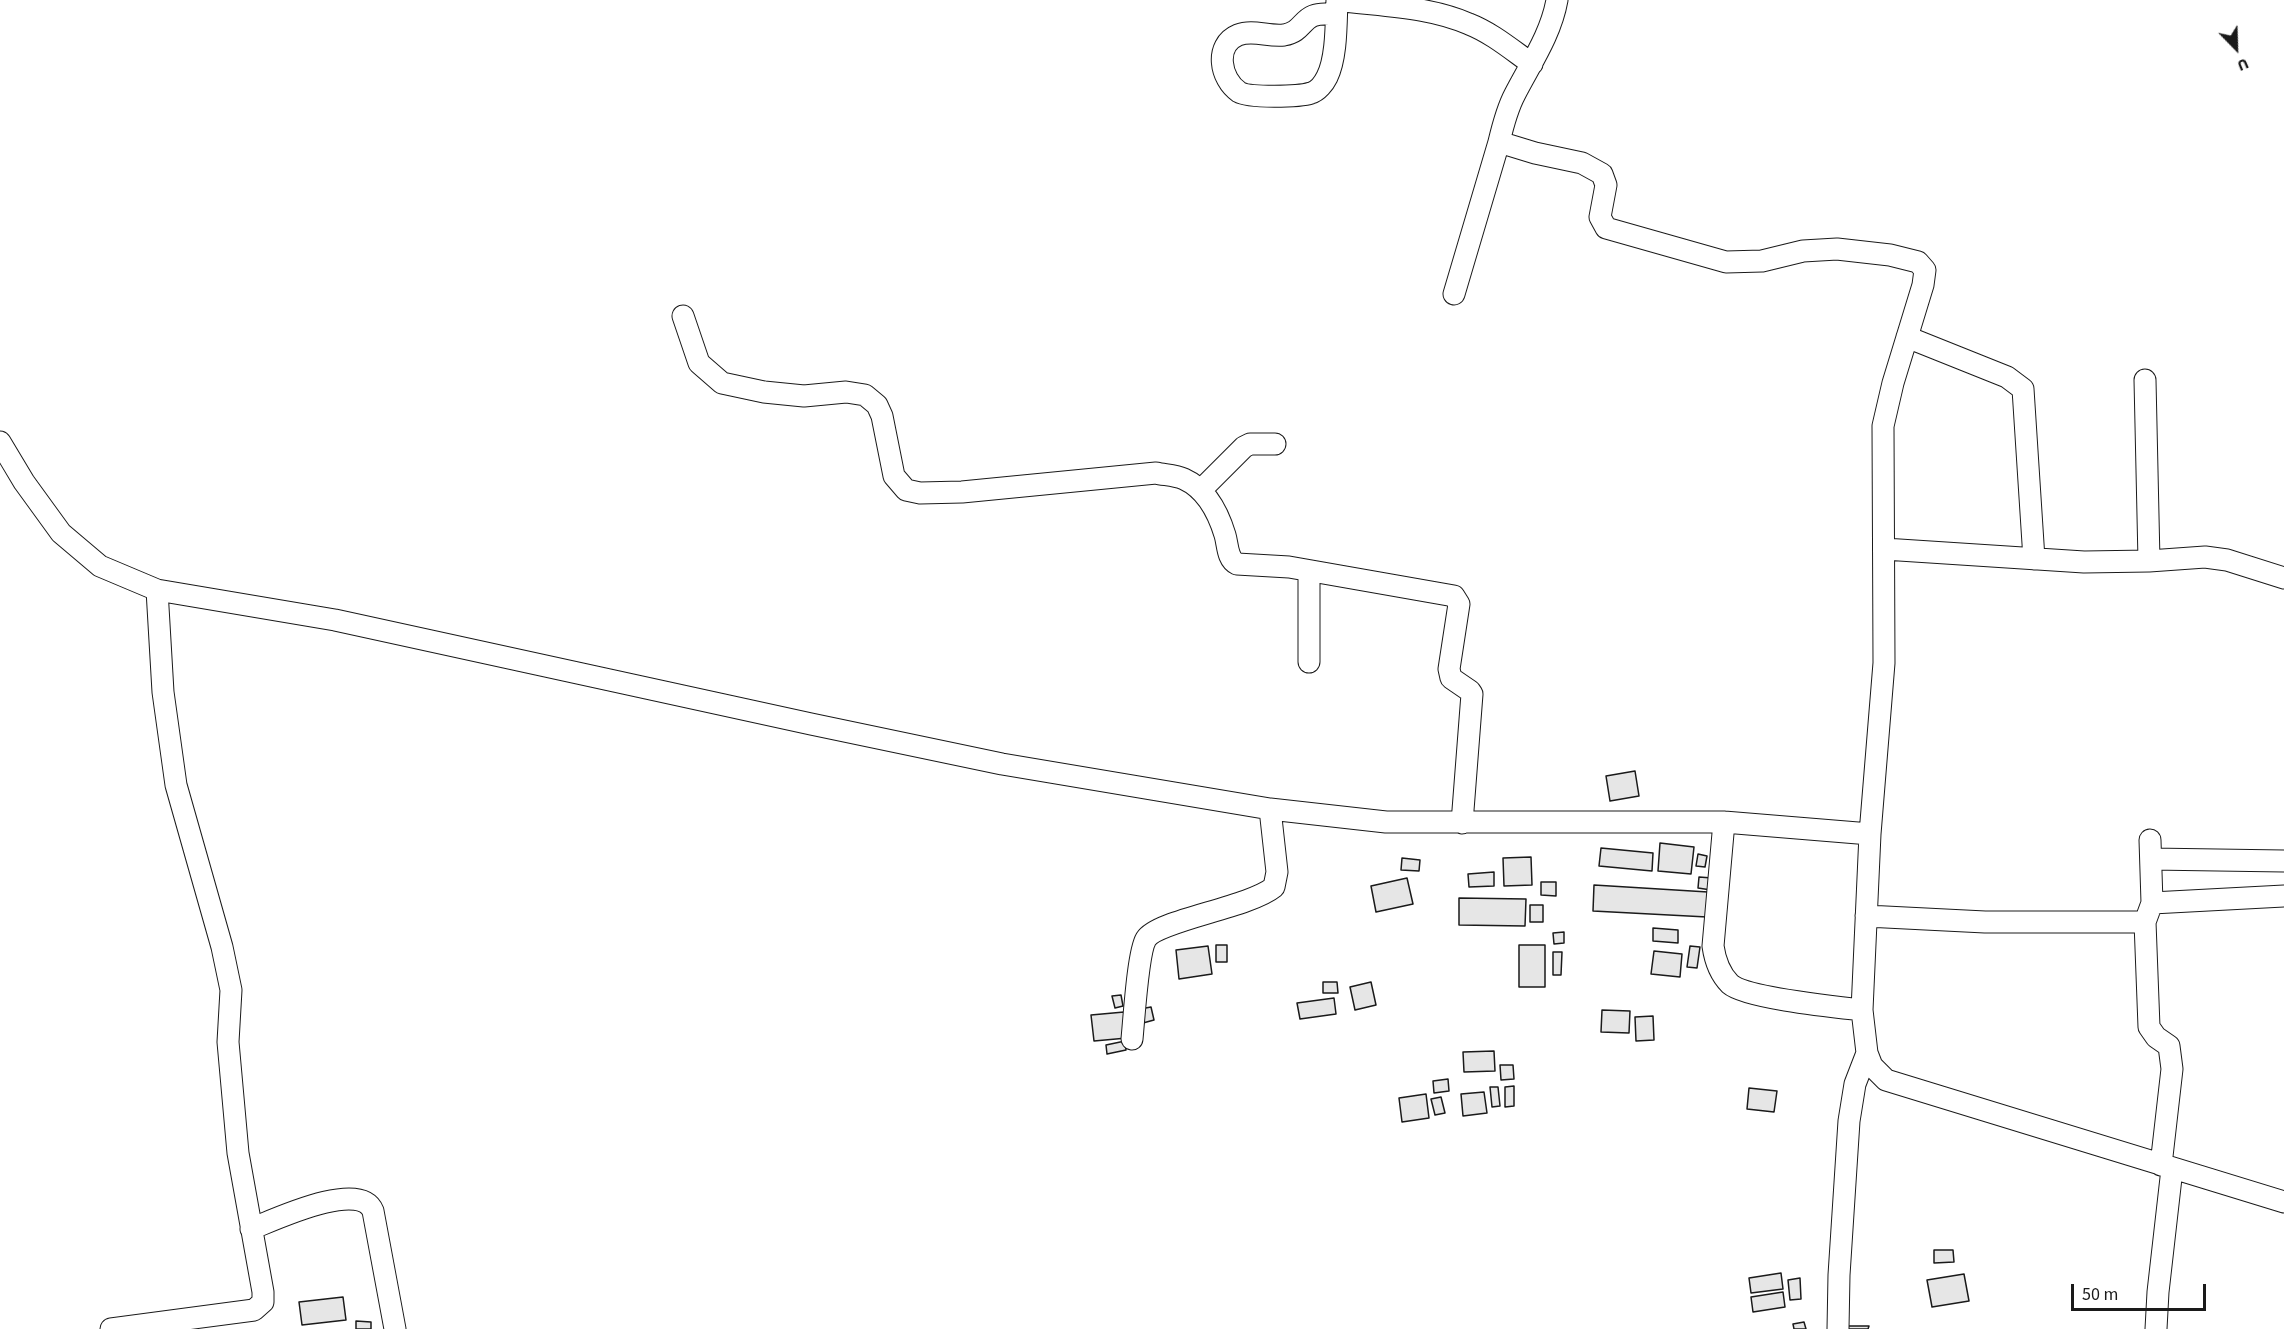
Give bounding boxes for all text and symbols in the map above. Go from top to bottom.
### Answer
north arrow [2206,18,2266,78]
text: U [2234,52,2252,77]
scale bar [2074,1272,2209,1310]
text: 50 m [2082,1282,2118,1307]

